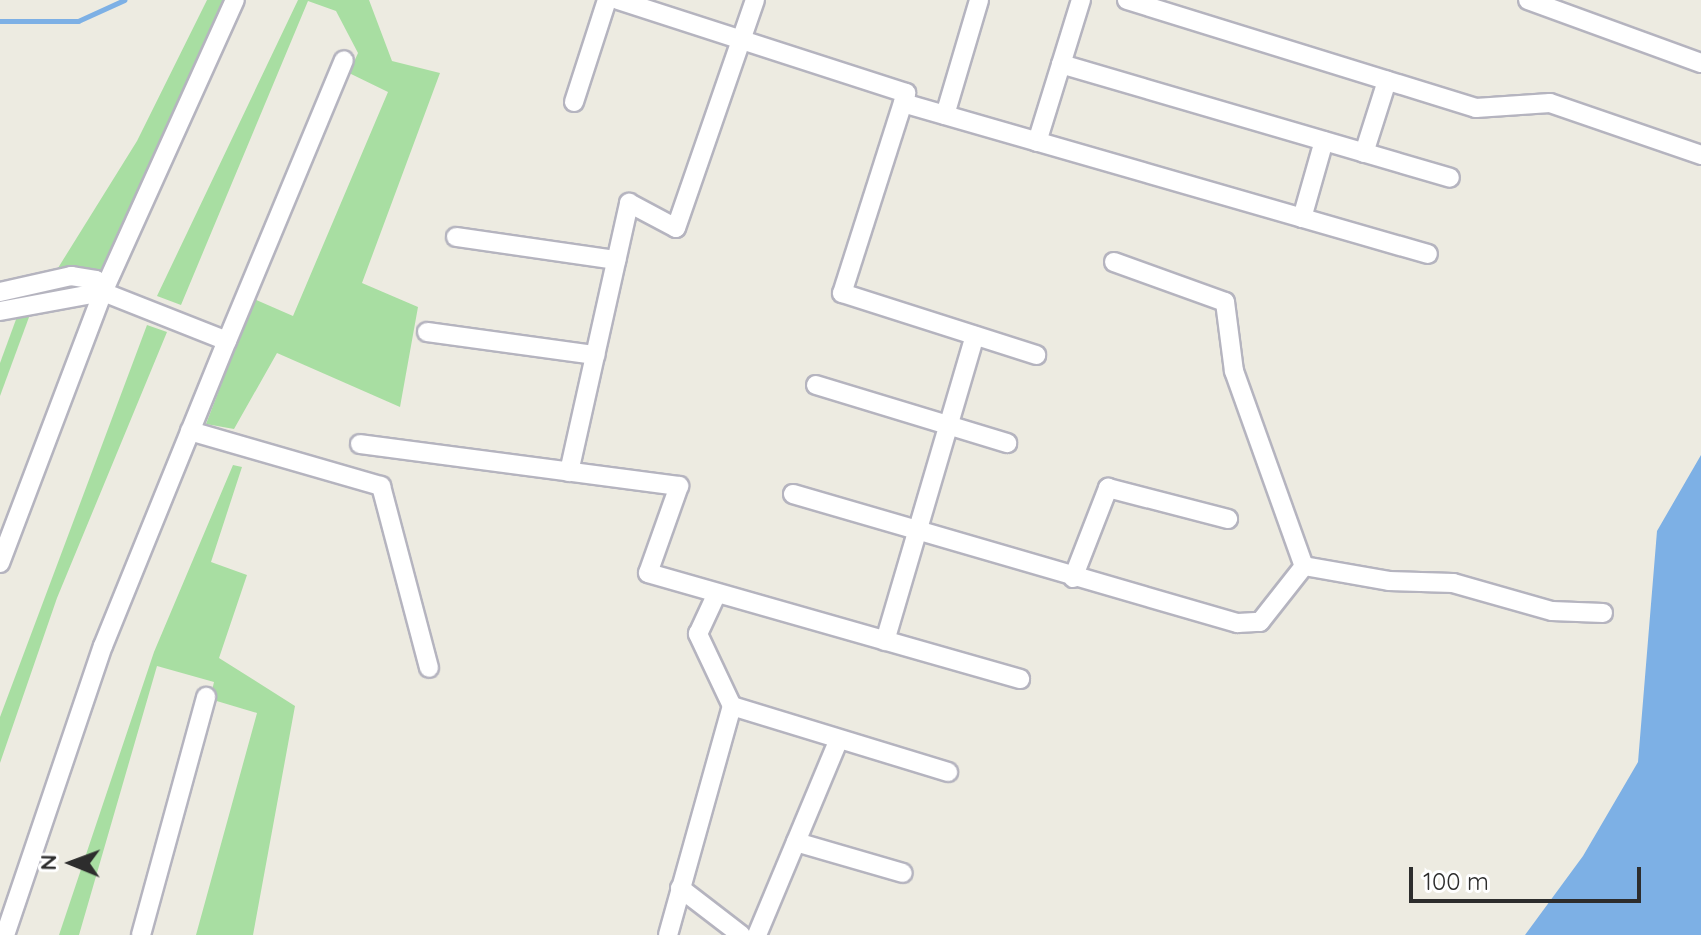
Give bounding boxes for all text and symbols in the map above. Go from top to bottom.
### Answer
north arrow [32,823,112,903]
scale bar [1413,851,1645,901]
text: N [34,854,62,871]
text: 100 m [1423,866,1489,896]

